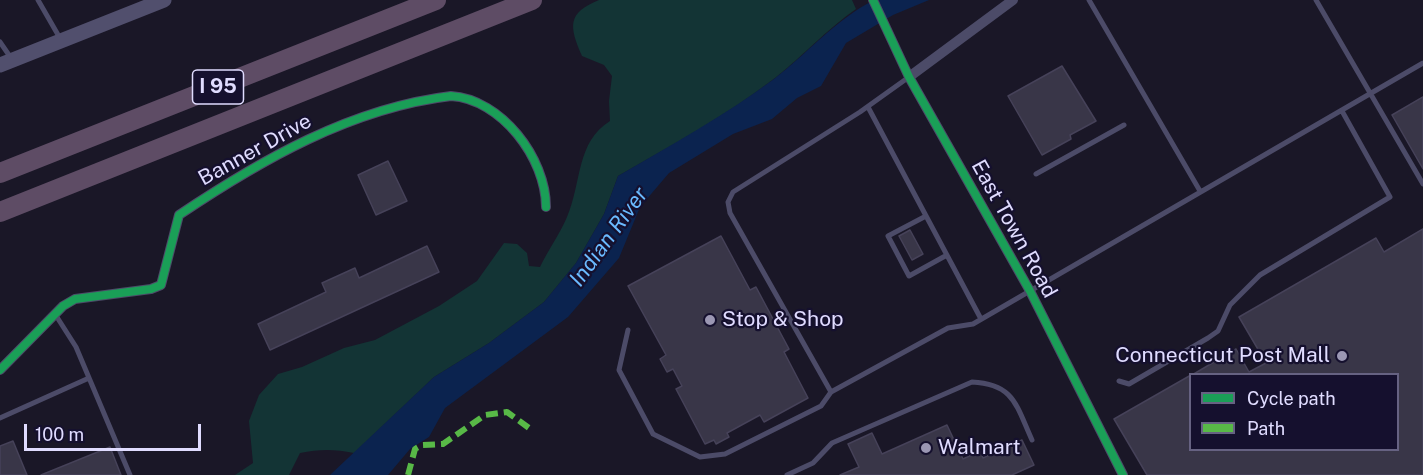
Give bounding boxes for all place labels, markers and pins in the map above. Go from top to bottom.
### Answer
place label: Stop & Shop [722,307,844,333]
marker: Stop & Shop [703,313,717,327]
place label: Connecticut Post Mall [1115,343,1330,369]
marker: Connecticut Post Mall [1335,349,1349,363]
place label: Walmart [938,435,1021,461]
marker: Walmart [919,441,933,455]

